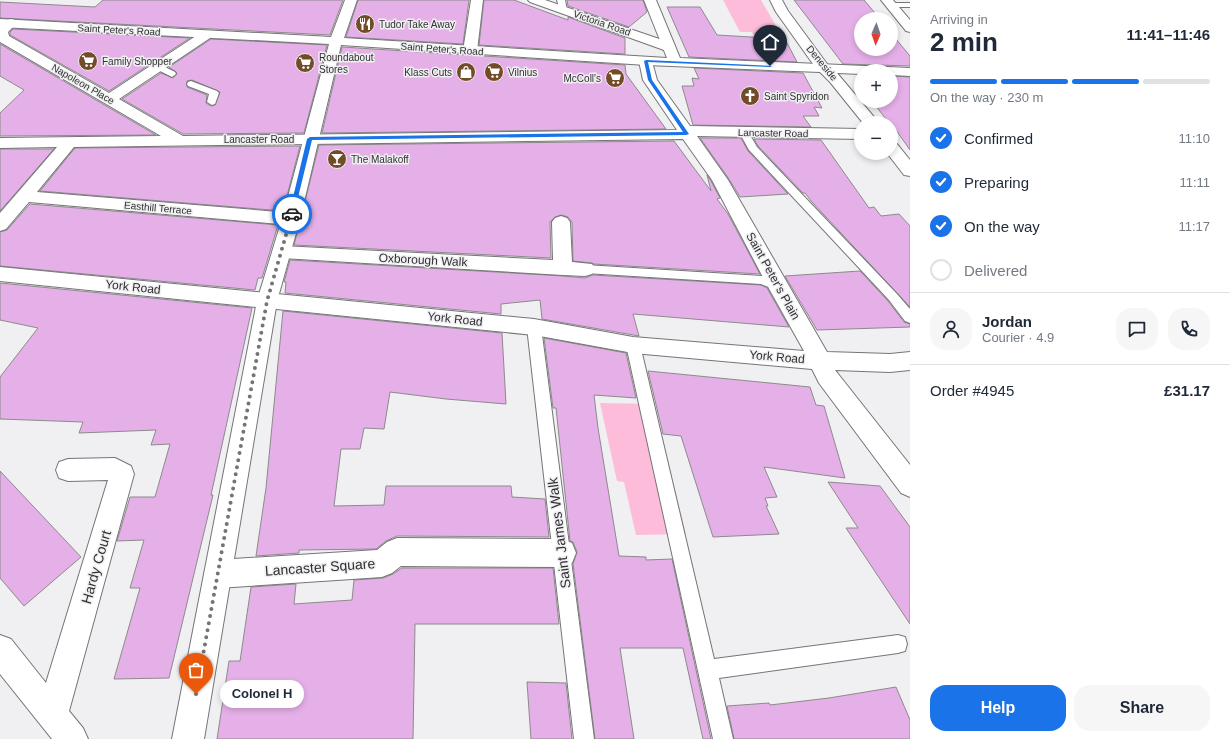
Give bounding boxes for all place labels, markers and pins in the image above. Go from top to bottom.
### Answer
restaurant icon: Tudor Take Away [354,13,376,35]
place label: Tudor Take Away [379,19,455,30]
pin [753,25,787,66]
supermarket icon: Family Shopper [77,50,99,72]
supermarket icon: Roundabout Stores [294,52,316,74]
place label: Roundabout Stores [319,52,374,75]
place label: Family Shopper [102,56,173,67]
shop icon: Klass Cuts [455,61,477,83]
supermarket icon: Vilnius [483,61,505,83]
place label: Klass Cuts [404,67,452,78]
place label: Vilnius [508,67,537,78]
supermarket icon: McColl's [604,67,626,89]
place label: McColl's [564,73,601,84]
church icon: Saint Spyridon [739,85,761,107]
place label: Saint Spyridon [764,91,829,102]
bar icon: The Malakoff [326,148,348,170]
place label: The Malakoff [351,154,409,165]
pin [179,653,213,694]
callout: Colonel H [220,680,304,708]

